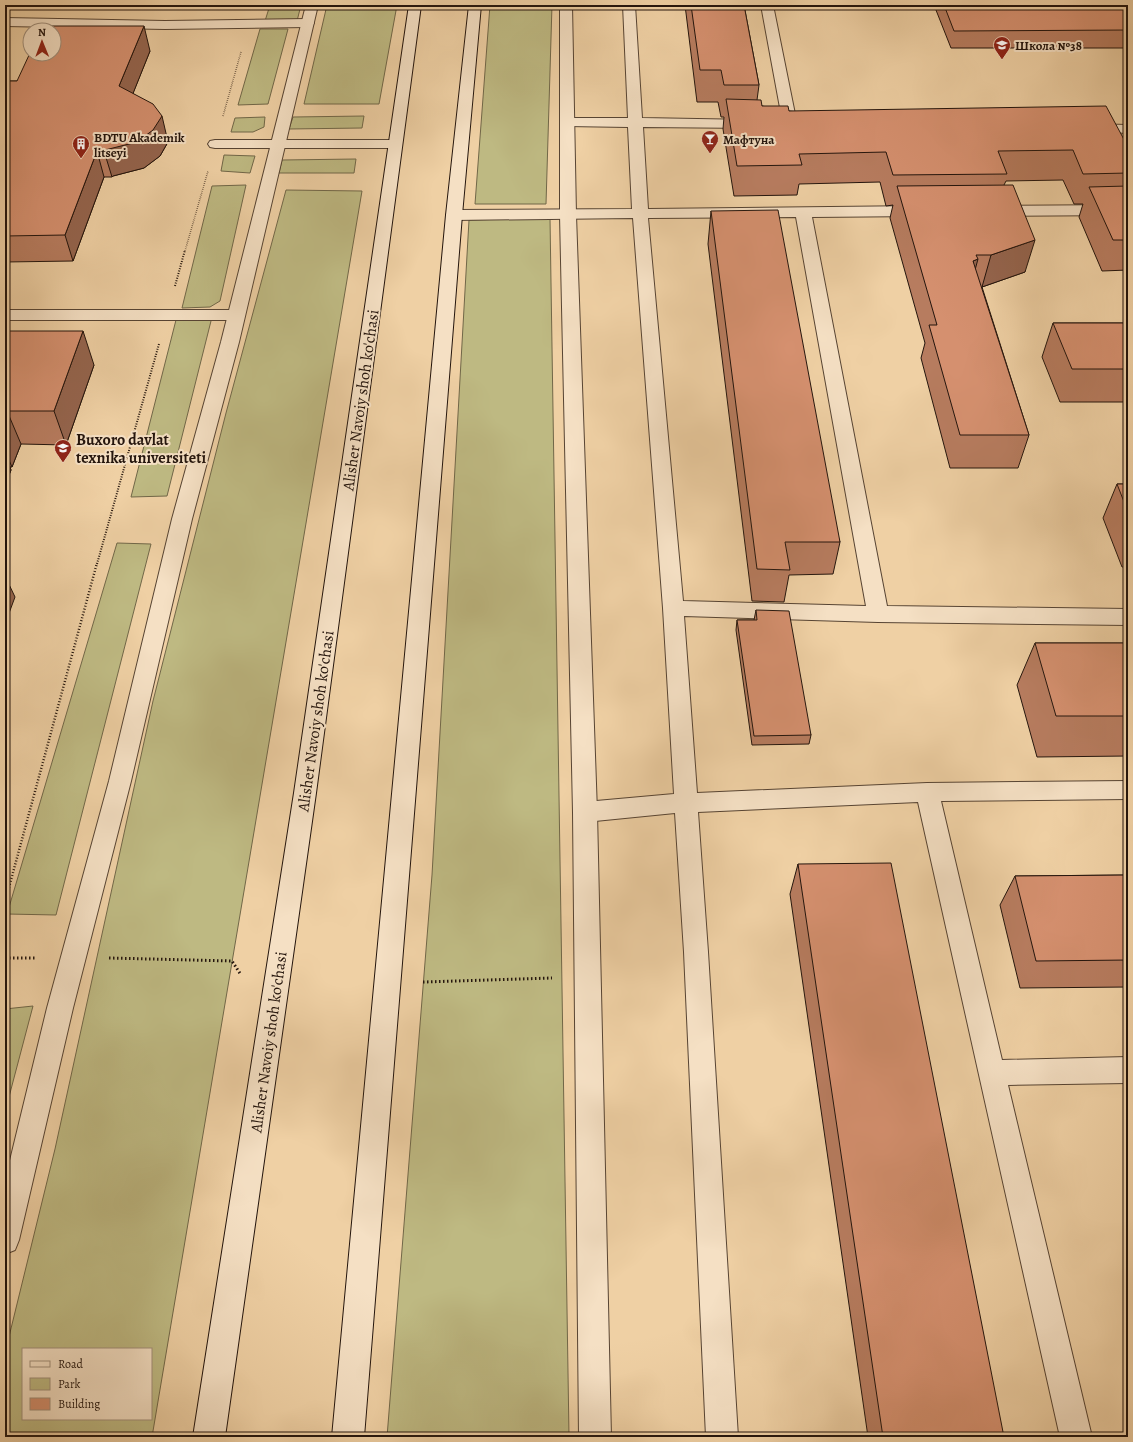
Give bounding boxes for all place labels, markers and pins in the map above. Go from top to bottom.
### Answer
school or university icon: Школа №38 [992,35,1012,60]
place label: Школа №38 [1015,37,1082,54]
place label: BDTU Akademik litseyi [94,129,185,161]
bar icon: Мафтуна [700,129,720,154]
place label: Мафтуна [723,131,775,148]
building icon: BDTU Akademik litseyi [71,134,91,159]
place label: Buxoro davlat texnika universiteti [76,429,206,469]
school or university icon: Buxoro davlat texnika universiteti [53,438,73,463]

